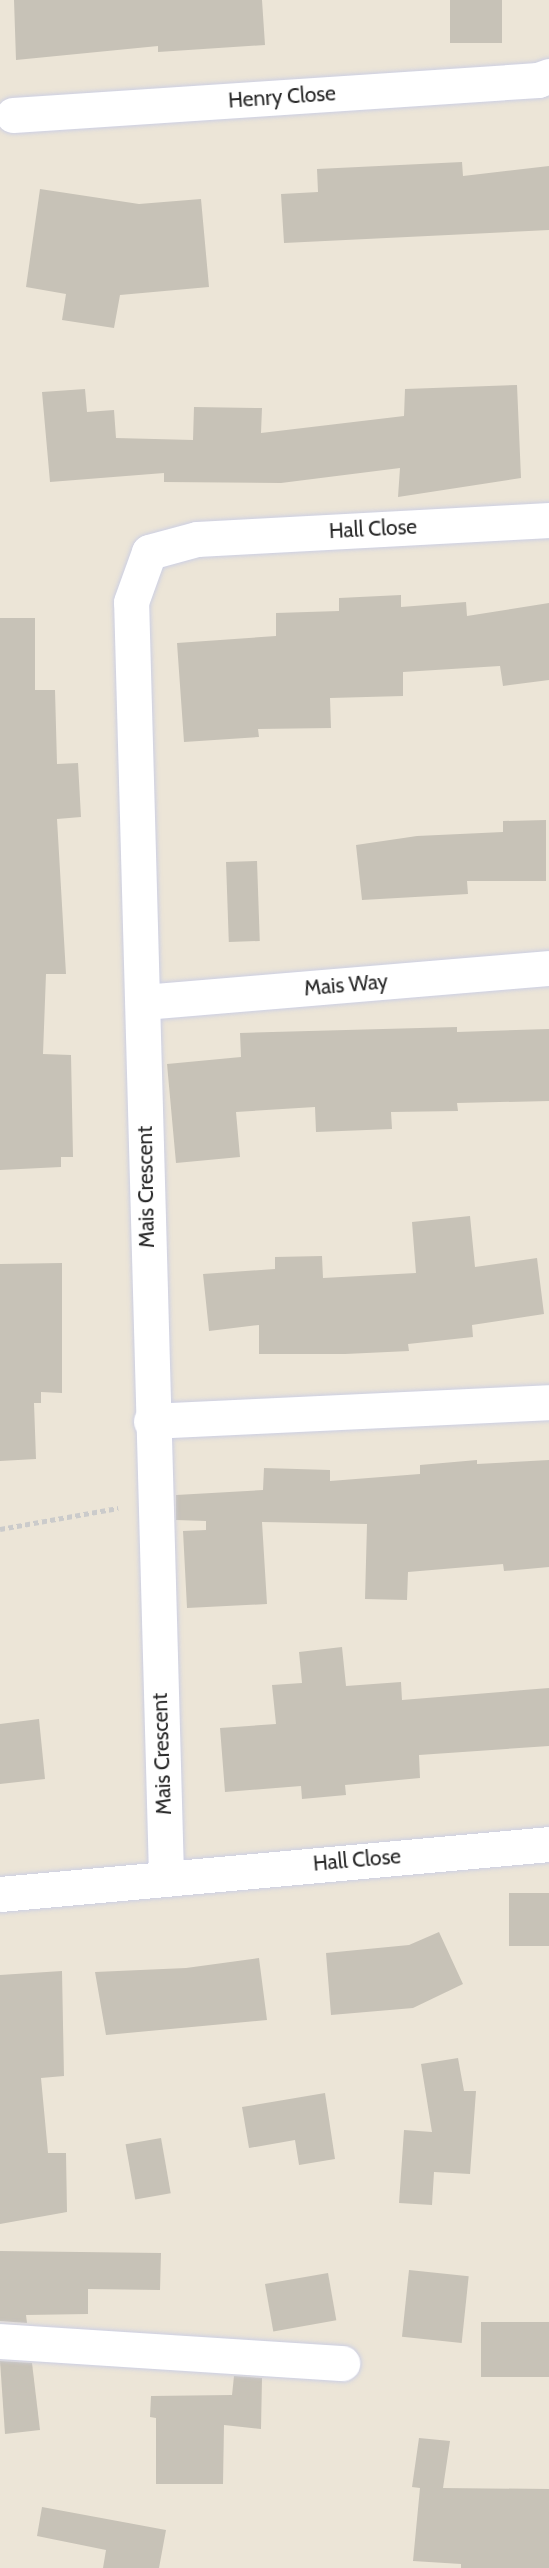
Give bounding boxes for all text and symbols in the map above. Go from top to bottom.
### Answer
street label: Henry Close [227,81,337,113]
street label: Hall Close [328,514,418,544]
street label: Mais Way [303,969,389,1001]
street label: Mais Crescent [132,1126,160,1248]
street label: Mais Crescent [147,1692,177,1816]
street label: Hall Close [312,1844,402,1876]

